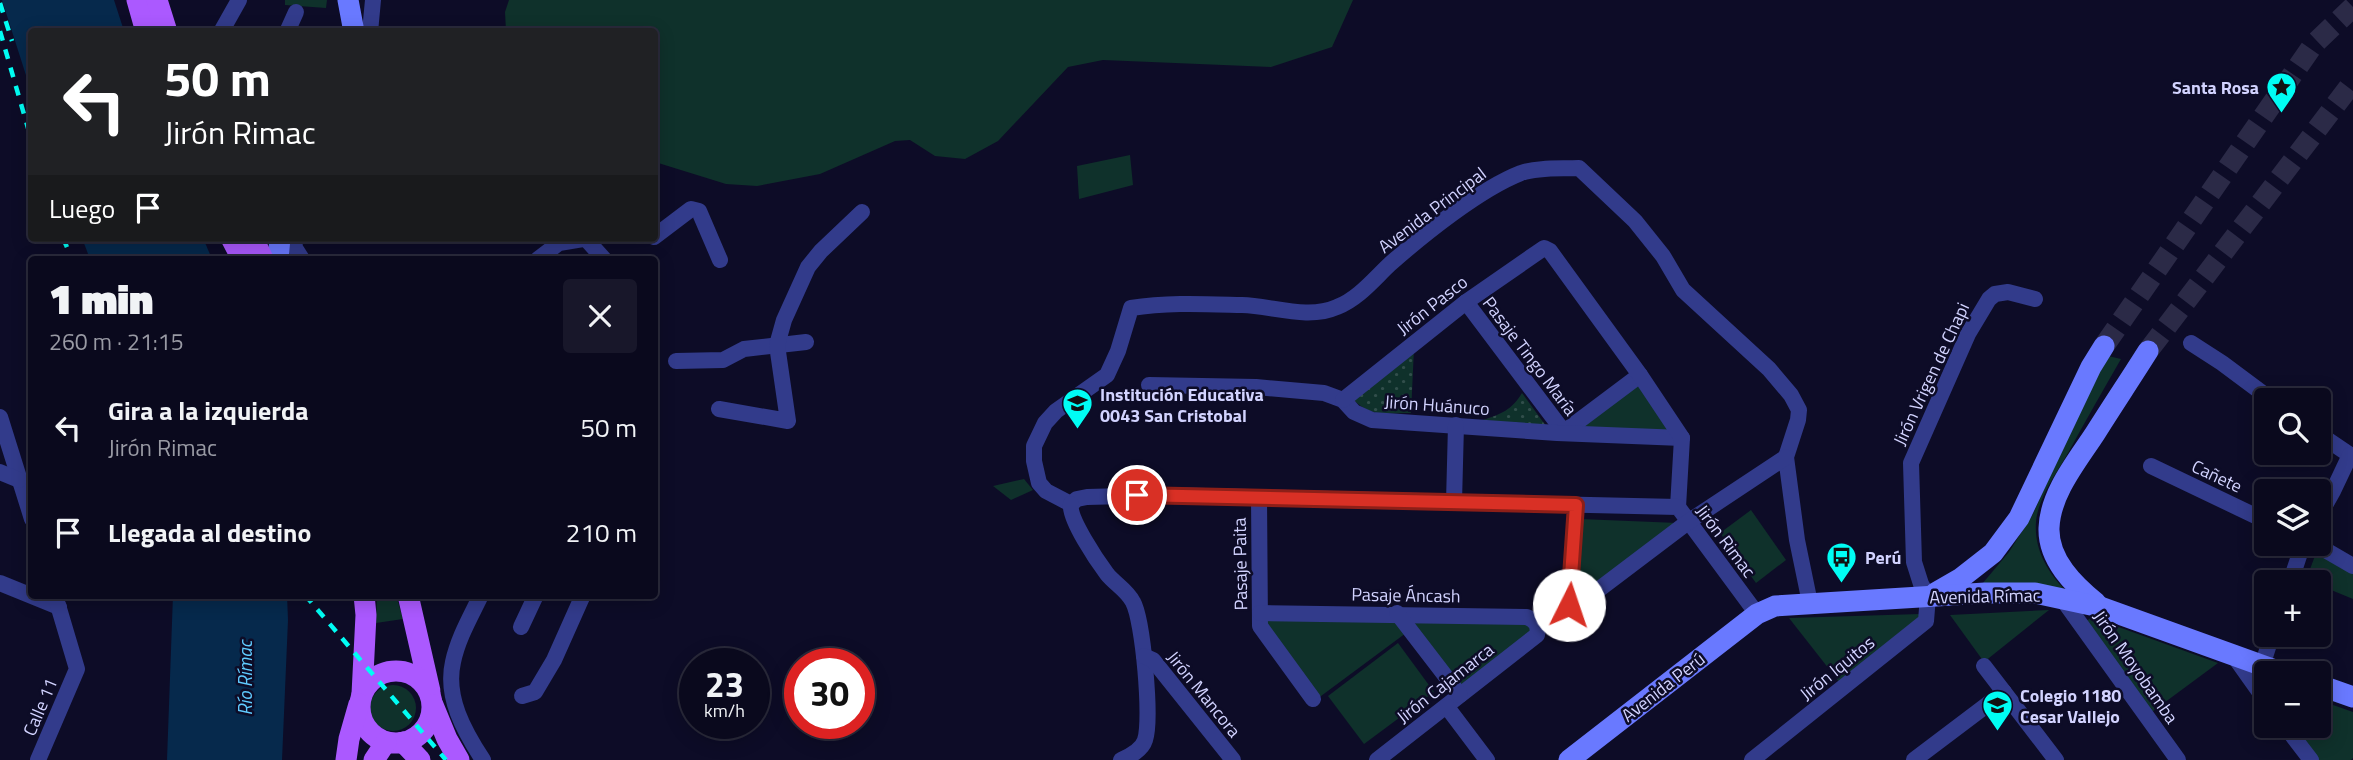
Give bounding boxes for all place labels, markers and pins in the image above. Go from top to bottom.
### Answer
place icon: Santa Rosa [2265,70,2299,114]
place label: Santa Rosa [2172,74,2259,101]
place label: Institución Educativa 0043 San Cristobal [1100,381,1264,429]
school or university icon: Institución Educativa 0043 San Cristobal [1060,387,1094,431]
pin [1107,465,1167,525]
bus stop icon: Perú [1825,540,1859,584]
place label: Perú [1865,544,1901,571]
place label: Colegio 1180 Cesar Vallejo [2020,682,2121,730]
school or university icon: Colegio 1180 Cesar Vallejo [1980,688,2014,732]

